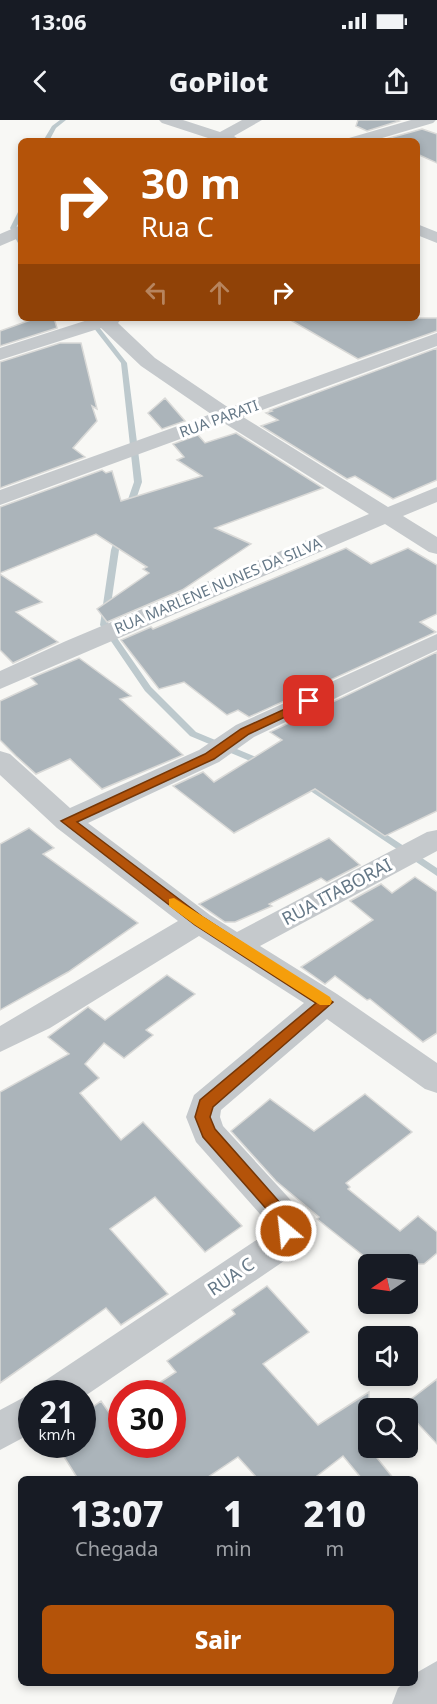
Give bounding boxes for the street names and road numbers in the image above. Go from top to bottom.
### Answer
street label: RUA PARATI [176,394,261,442]
street label: RUA MARLENE NUNES DA SILVA [111,532,325,638]
street label: RUA ITABORAI [277,852,396,930]
street label: RUA C [202,1252,259,1301]

